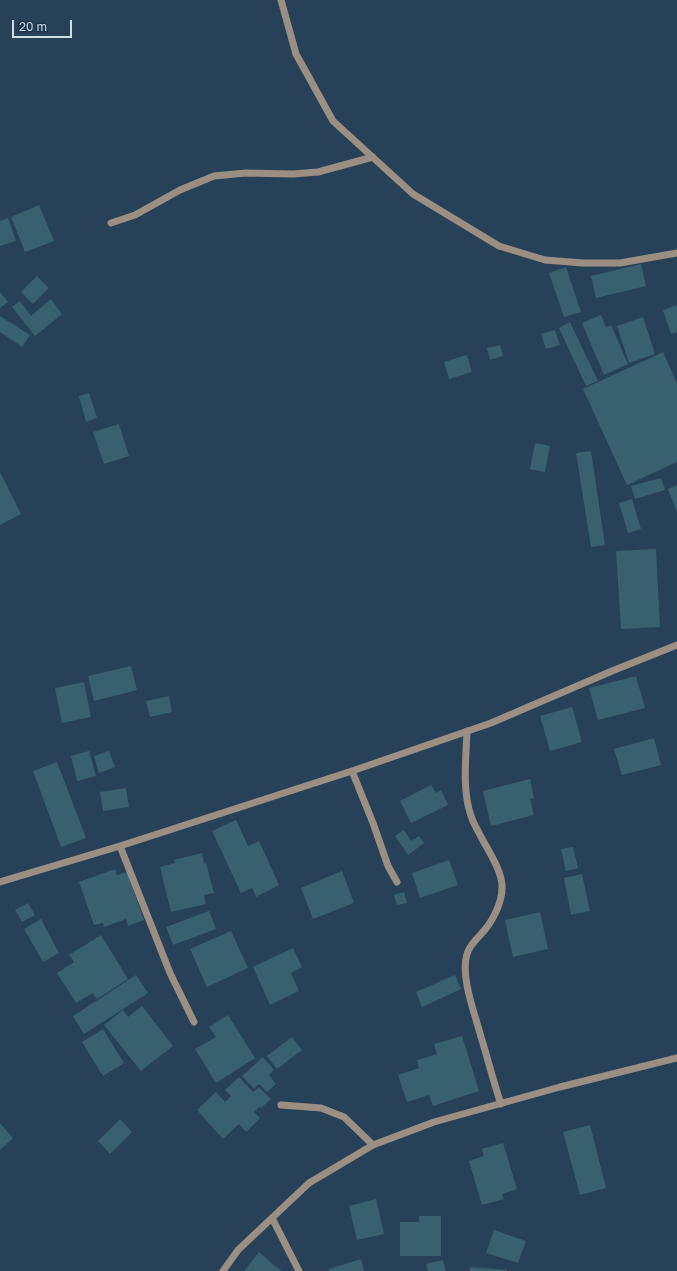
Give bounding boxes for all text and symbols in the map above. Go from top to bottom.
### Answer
scale bar [14,12,74,38]
text: 20 m [19,19,47,34]

